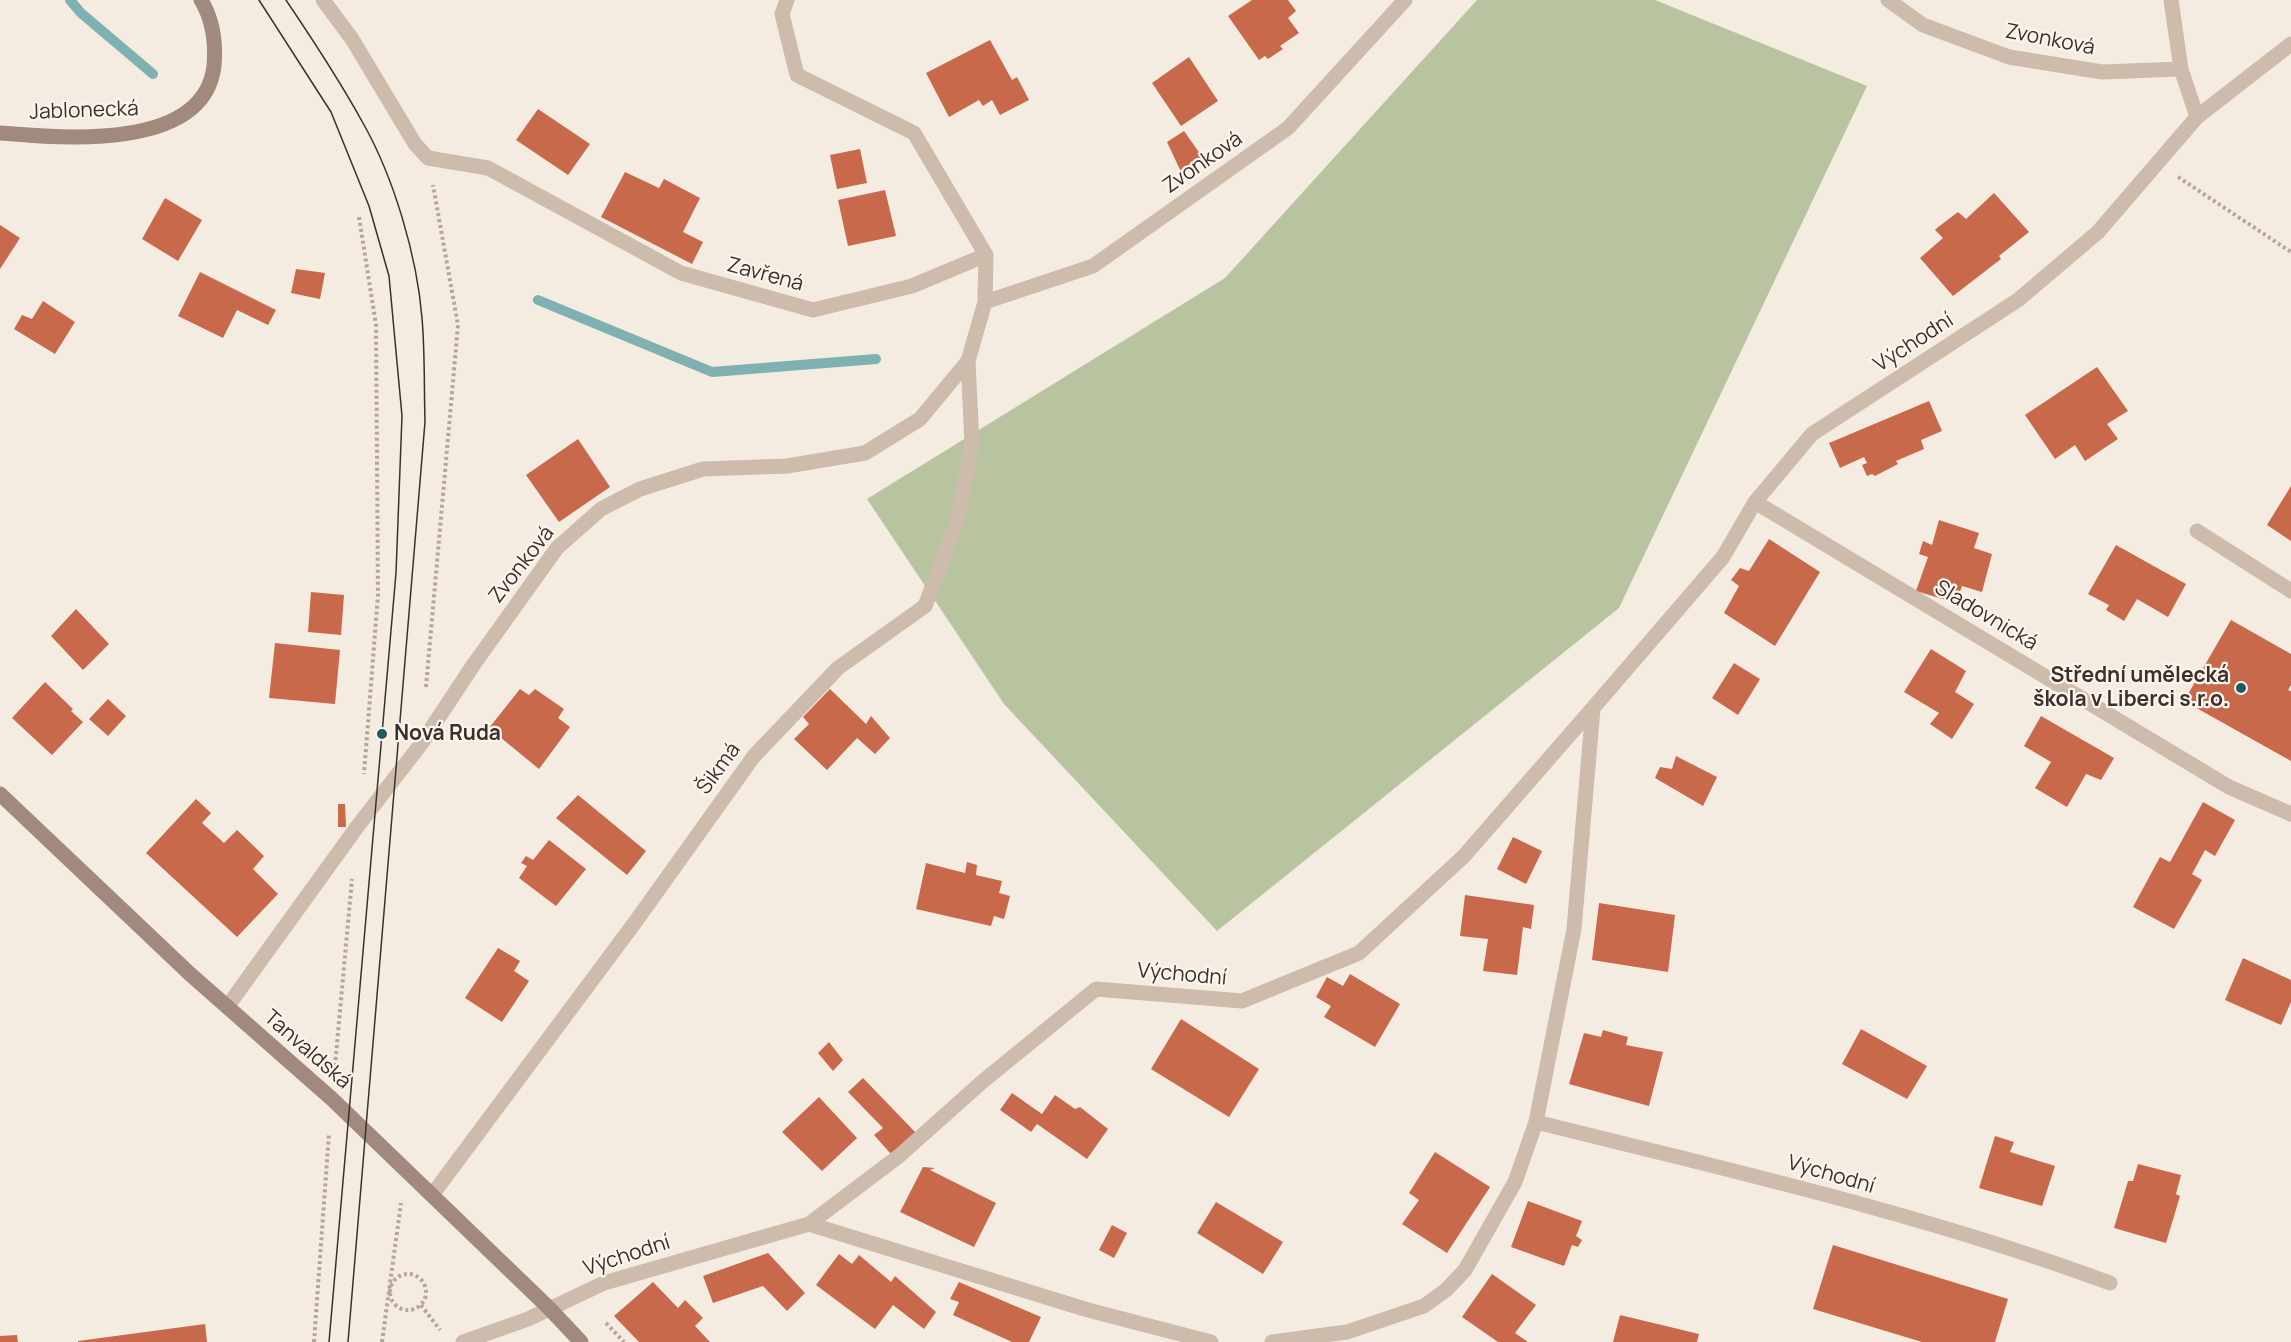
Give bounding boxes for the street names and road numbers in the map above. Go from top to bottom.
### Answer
street label: Zvonková [2003,19,2097,61]
street label: Jablonecká [29,96,139,126]
street label: Zvonková [1159,127,1247,199]
street label: Zavřená [724,253,806,297]
street label: Východní [1870,308,1958,378]
street label: Zvonková [484,522,560,608]
street label: Sladovnická [1930,575,2042,657]
street label: Šikmá [692,738,746,800]
street label: Východní [1136,959,1228,991]
street label: Tanvaldská [258,1005,356,1095]
street label: Východní [1784,1151,1878,1199]
street label: Východní [580,1230,674,1282]

